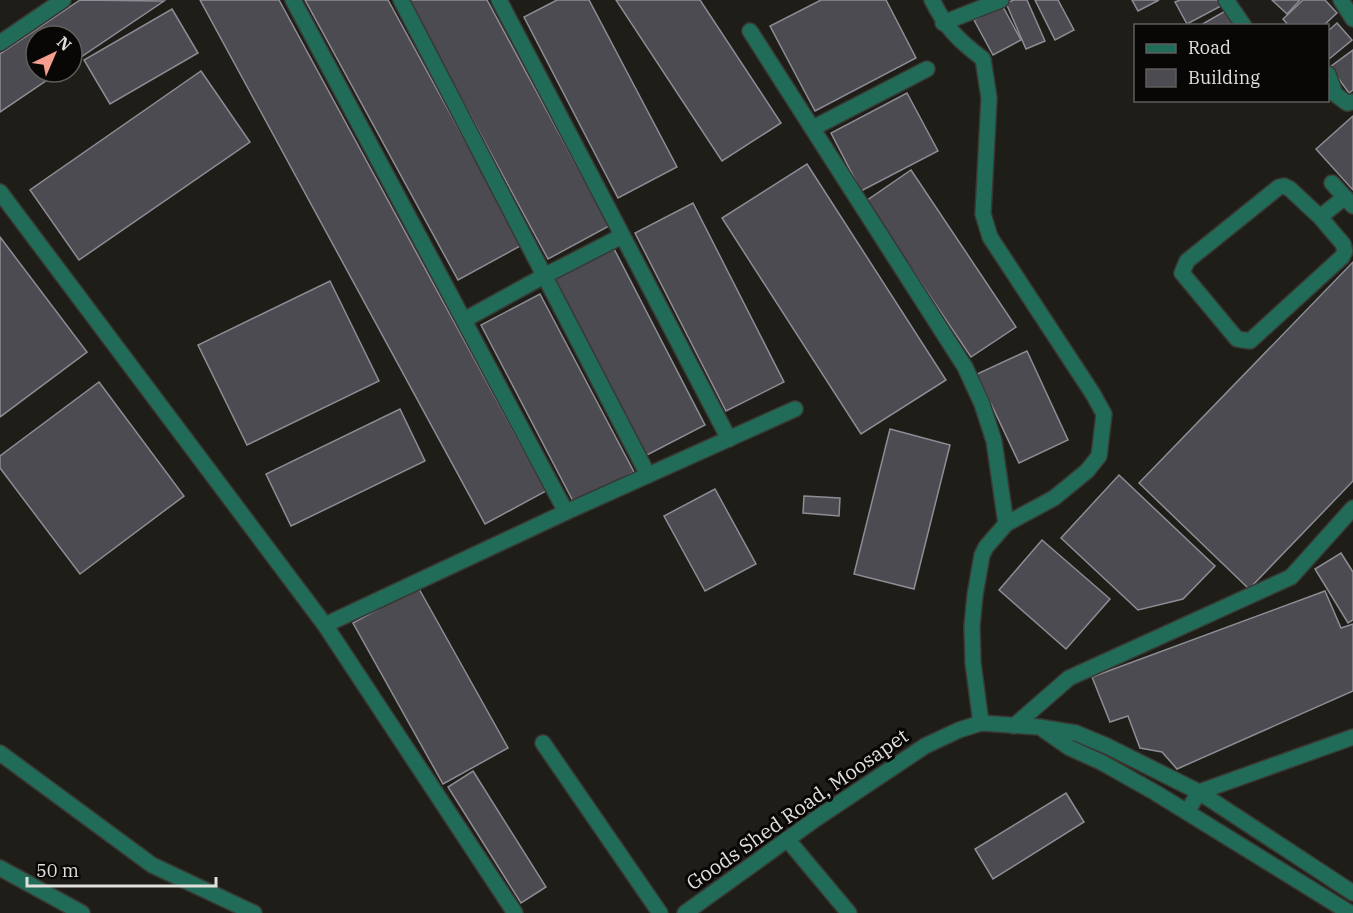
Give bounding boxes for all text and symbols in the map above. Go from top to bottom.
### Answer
north arrow [24,24,84,84]
legend [1134,24,1329,102]
text: N [53,32,76,55]
text: Road [1188,36,1231,59]
text: Building [1188,66,1260,89]
street label: Goods Shed Road, Moosapet [681,722,913,896]
scale bar [27,850,216,888]
text: 50 m [36,859,79,882]

